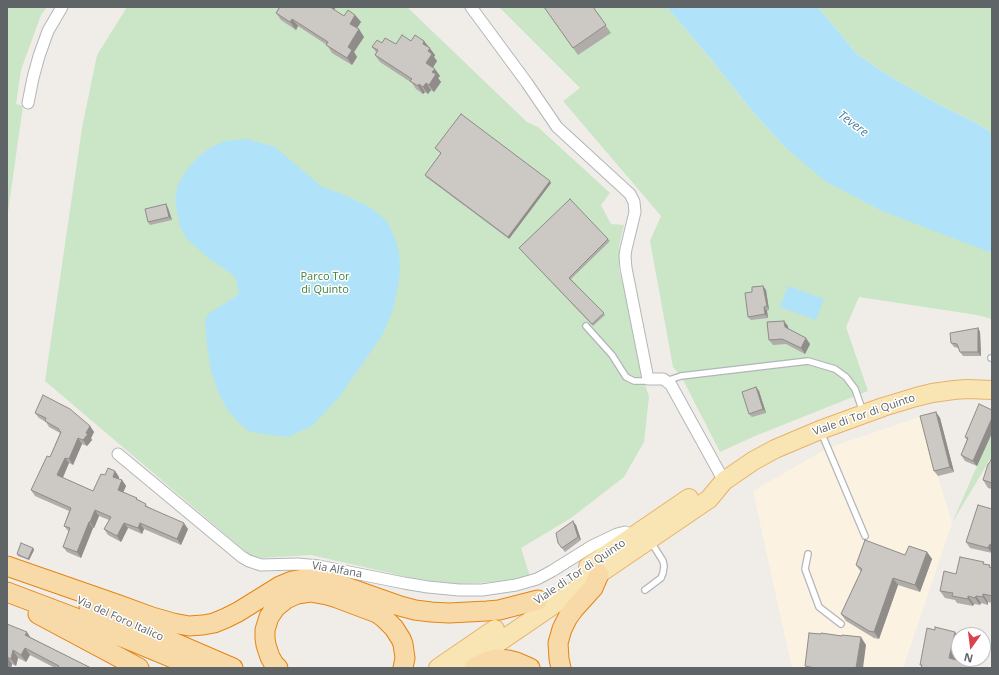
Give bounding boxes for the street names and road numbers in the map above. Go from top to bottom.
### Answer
street label: Viale di Tor di Quinto [811,391,917,439]
street label: Viale di Tor di Quinto [532,537,628,607]
street label: Via Alfana [311,559,363,581]
street label: Via del Foro Italico [75,594,165,644]

